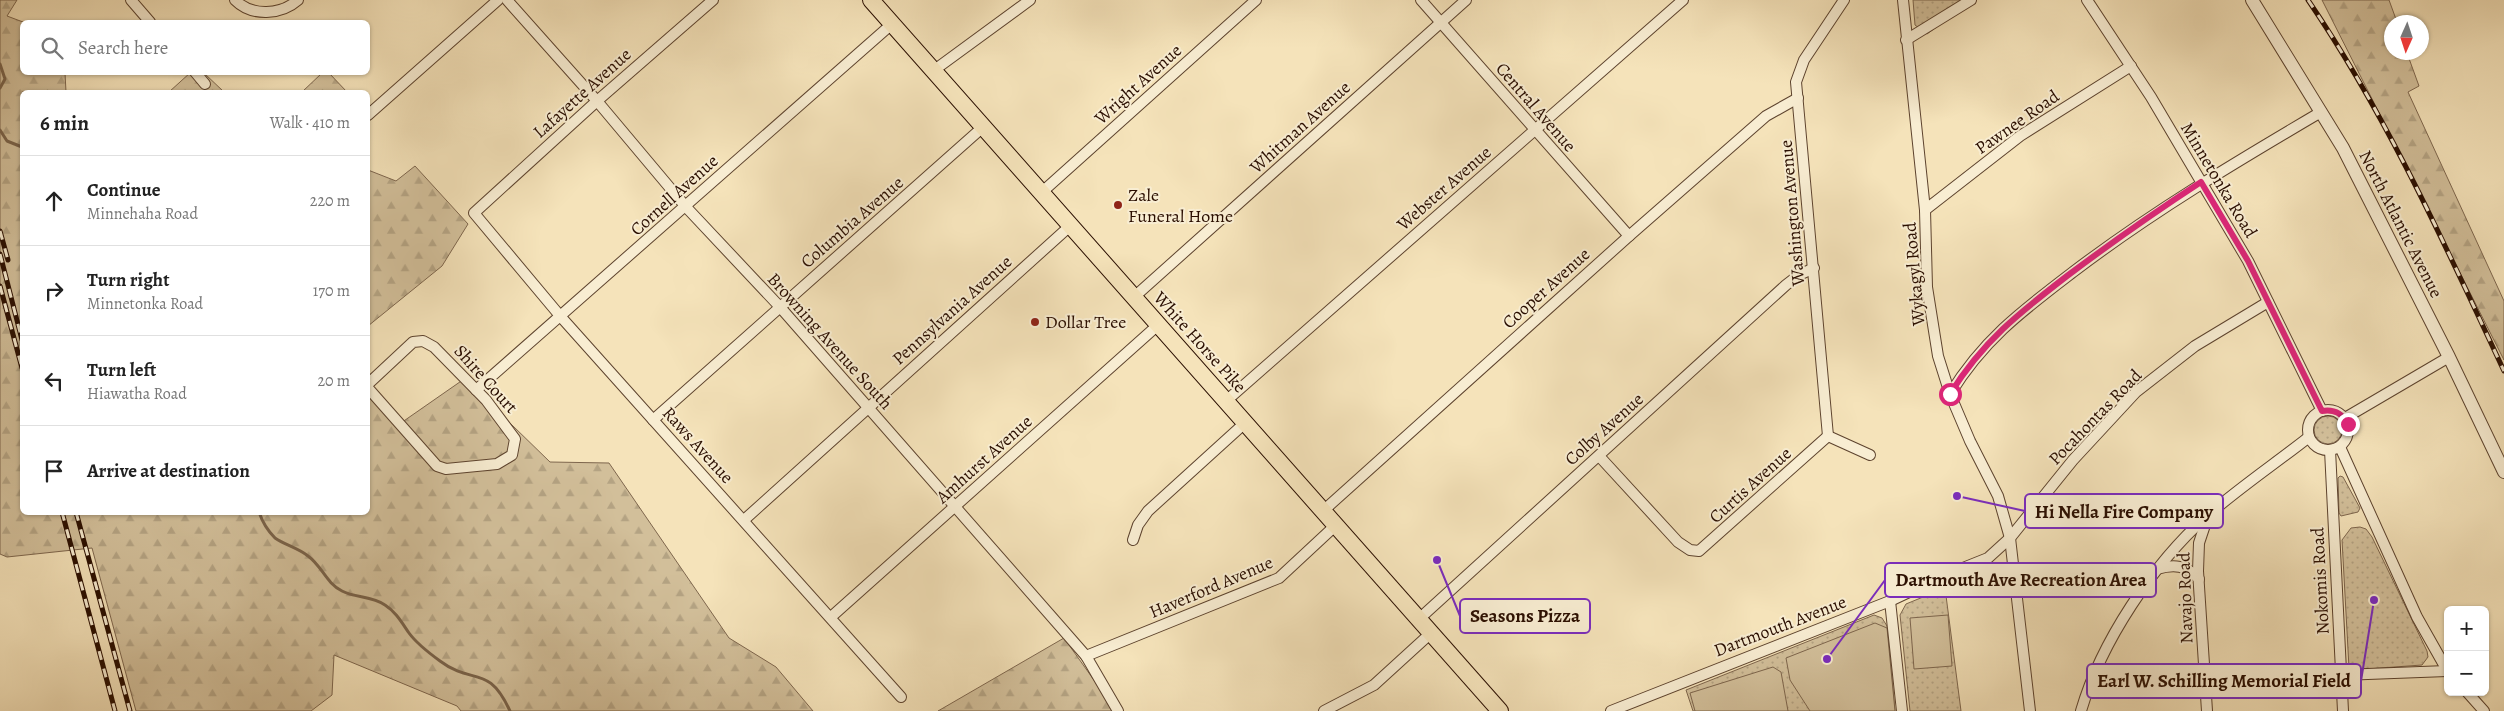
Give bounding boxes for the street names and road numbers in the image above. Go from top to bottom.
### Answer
street label: Wright Avenue [1088,38,1187,130]
street label: Lafayette Avenue [528,43,636,143]
street label: Central Avenue [1490,57,1582,157]
street label: Whitman Avenue [1244,75,1355,179]
street label: Pawnee Road [1970,84,2064,160]
street label: Minnetonka Road [2175,118,2263,242]
street label: Washington Avenue [1774,139,1810,288]
street label: Webster Avenue [1391,140,1496,236]
street label: North Atlantic Avenue [2353,146,2449,302]
street label: Cornell Avenue [625,149,723,241]
street label: Columbia Avenue [796,171,908,273]
street label: Wykagyl Road [1897,221,1931,328]
street label: Cooper Avenue [1497,242,1595,334]
street label: Pennsylvania Avenue [887,250,1017,370]
street label: Browning Avenue South [762,267,898,415]
street label: White Horse Pike [1148,286,1252,398]
street label: Shire Court [449,339,523,419]
street label: Pocahontas Road [2043,363,2147,470]
street label: Colby Avenue [1559,387,1649,471]
street label: Raws Avenue [657,401,739,489]
street label: Amhurst Avenue [930,409,1037,509]
street label: Curtis Avenue [1704,442,1796,528]
street label: Nokomis Road [2305,526,2335,635]
street label: Haverford Avenue [1146,550,1276,624]
street label: Navajo Road [2171,552,2199,644]
street label: Dartmouth Avenue [1710,590,1850,662]

